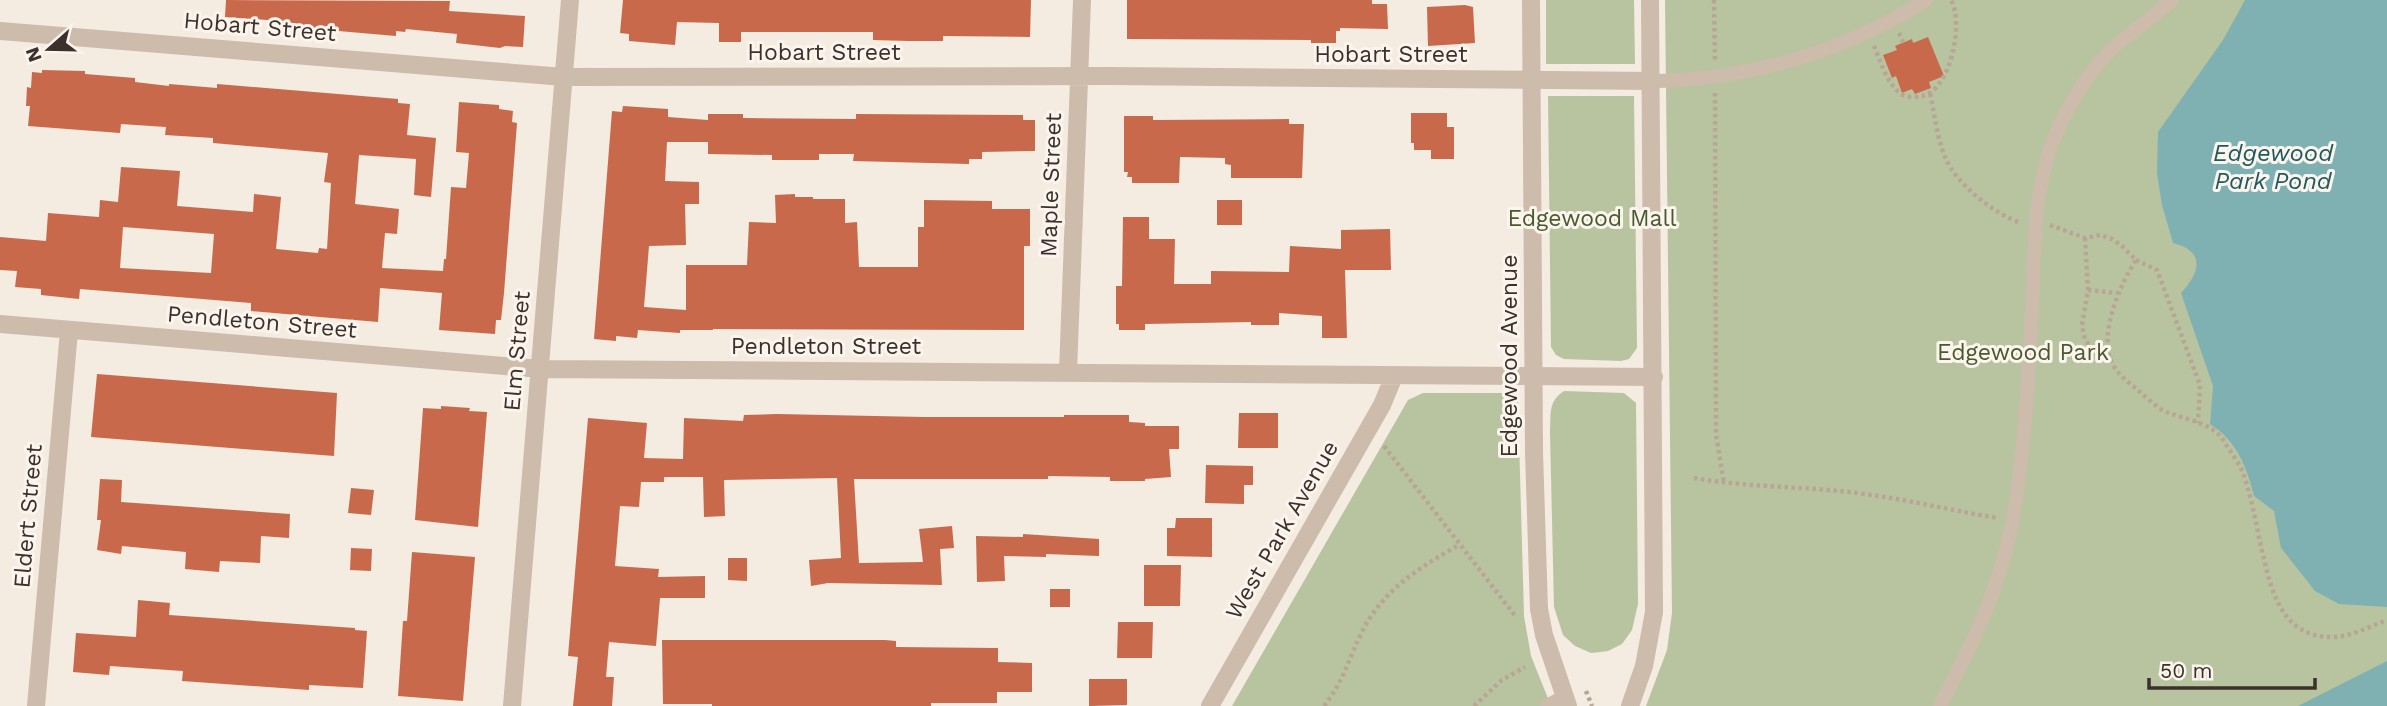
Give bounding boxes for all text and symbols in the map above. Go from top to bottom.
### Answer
street label: Hobart Street [182,7,338,47]
north arrow [14,14,84,84]
street label: Hobart Street [747,39,901,66]
street label: Hobart Street [1314,41,1468,68]
text: N [20,44,47,65]
street label: Maple Street [1035,112,1067,258]
water label: Edgewood Park Pond [2213,139,2334,195]
park label: Edgewood Mall [1507,205,1677,232]
street label: Edgewood Avenue [1496,254,1523,458]
street label: Elm Street [498,289,536,412]
street label: Pendleton Street [166,300,358,344]
street label: Pendleton Street [731,333,922,360]
park label: Edgewood Park [1937,339,2109,366]
street label: West Park Avenue [1220,436,1344,624]
street label: Eldert Street [8,442,48,589]
scale bar [2149,646,2315,690]
text: 50 m [2160,658,2212,683]

